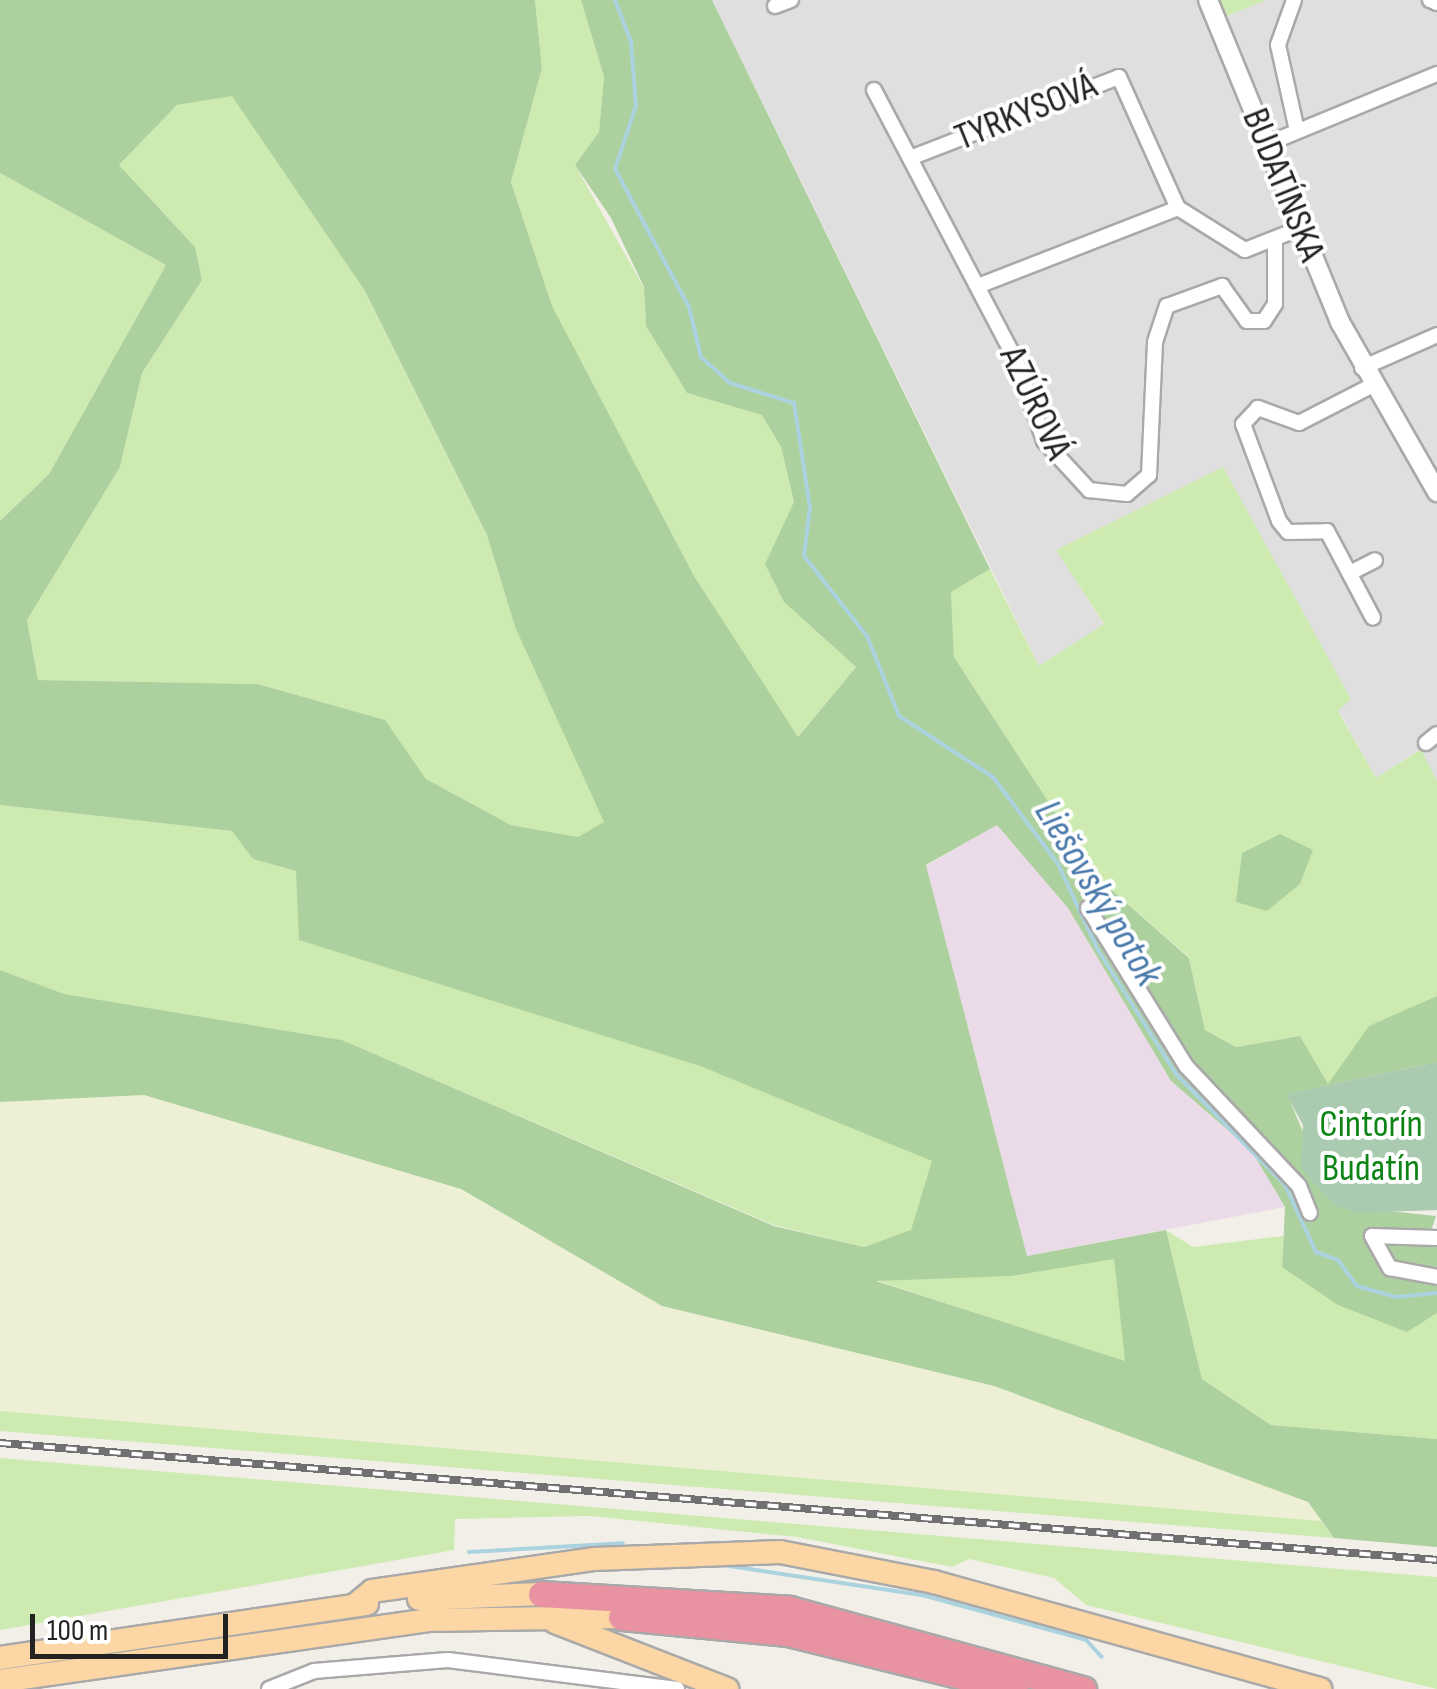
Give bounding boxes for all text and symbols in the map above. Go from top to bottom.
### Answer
street label: TYRKYSOVÁ [949,63,1103,161]
street label: BUDATÍNSKA [1232,102,1334,268]
street label: AZÚROVÁ [989,339,1081,467]
water label: Liešovský potok [1024,791,1172,995]
park label: Cintorín Budatín [1319,1102,1423,1192]
scale bar [35,1594,232,1656]
text: 100 m [47,1613,108,1649]

